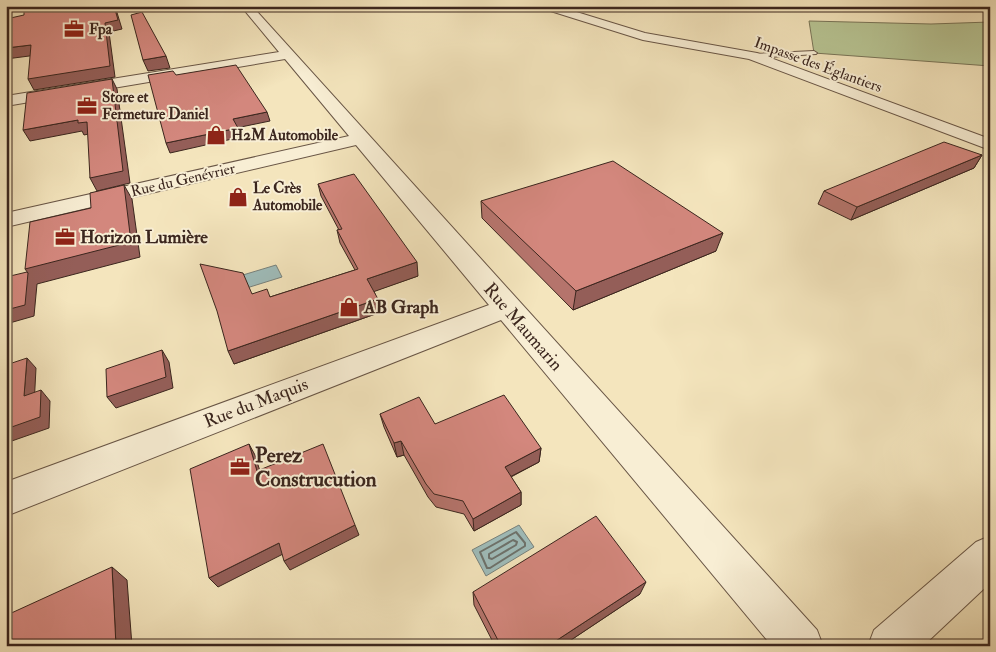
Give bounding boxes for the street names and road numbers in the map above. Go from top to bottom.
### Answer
street label: Impasse des Églantiers [751,31,885,98]
street label: Rue du Genévrier [129,159,238,201]
street label: Rue Maumarin [478,278,568,376]
street label: Rue du Maquis [201,373,311,433]

